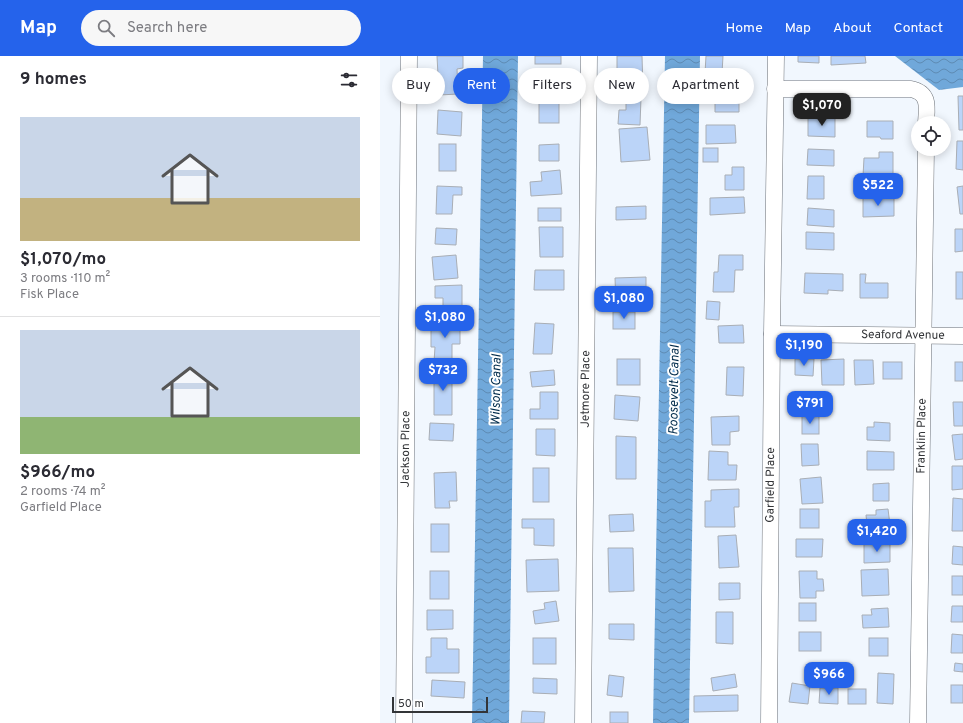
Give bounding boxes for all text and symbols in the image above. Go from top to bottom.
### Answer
search box [81,10,361,46]
text: Map [20,16,57,40]
icon: search [95,17,117,39]
text: Search here [127,19,207,38]
text: Home [726,20,763,37]
text: Map [785,20,811,37]
text: About [833,20,872,37]
text: Contact [894,20,943,37]
chip: Buy [392,68,445,104]
chip: Rent [453,68,510,104]
chip: Filters [518,68,586,104]
chip: New [594,68,649,104]
chip: Apartment [657,68,754,104]
text: 9 homes [20,69,87,91]
icon: filters [338,69,360,91]
pin: $1,070 [789,93,855,127]
text: $1,070 [802,98,842,114]
map controls [911,116,951,156]
button: locate [911,116,951,156]
icon: home [154,143,226,215]
pin: $522 [854,173,902,207]
text: $522 [862,178,894,194]
text: $1,070/mo [20,249,106,271]
text: 3 rooms · 110 m² [20,271,110,287]
pin: $1,080 [591,286,657,320]
text: Fisk Place [20,287,79,303]
text: $1,080 [603,291,645,307]
pin: $1,080 [412,305,478,339]
text: $1,080 [424,310,466,326]
street label: Seaford Avenue [861,327,945,344]
pin: $1,190 [771,333,837,367]
text: $1,190 [785,338,823,354]
water label: Roosevelt Canal [666,344,684,435]
street label: Jetmore Place [578,350,594,428]
water label: Wilson Canal [488,354,506,426]
icon: home [154,356,226,428]
pin: $732 [419,358,467,392]
text: $732 [428,363,458,379]
pin: $791 [786,391,834,425]
text: $791 [796,396,824,412]
street label: Franklin Place [913,398,931,474]
street label: Jackson Place [398,411,414,487]
street label: Garfield Place [763,447,779,523]
text: $966/mo [20,462,95,484]
text: 2 rooms · 74 m² [20,484,105,500]
text: Garfield Place [20,500,102,516]
pin: $1,420 [844,519,910,553]
text: $1,420 [856,524,898,540]
pin: $966 [805,662,853,696]
text: $966 [813,667,845,683]
scale bar [392,695,488,714]
text: 50 m [398,697,424,711]

